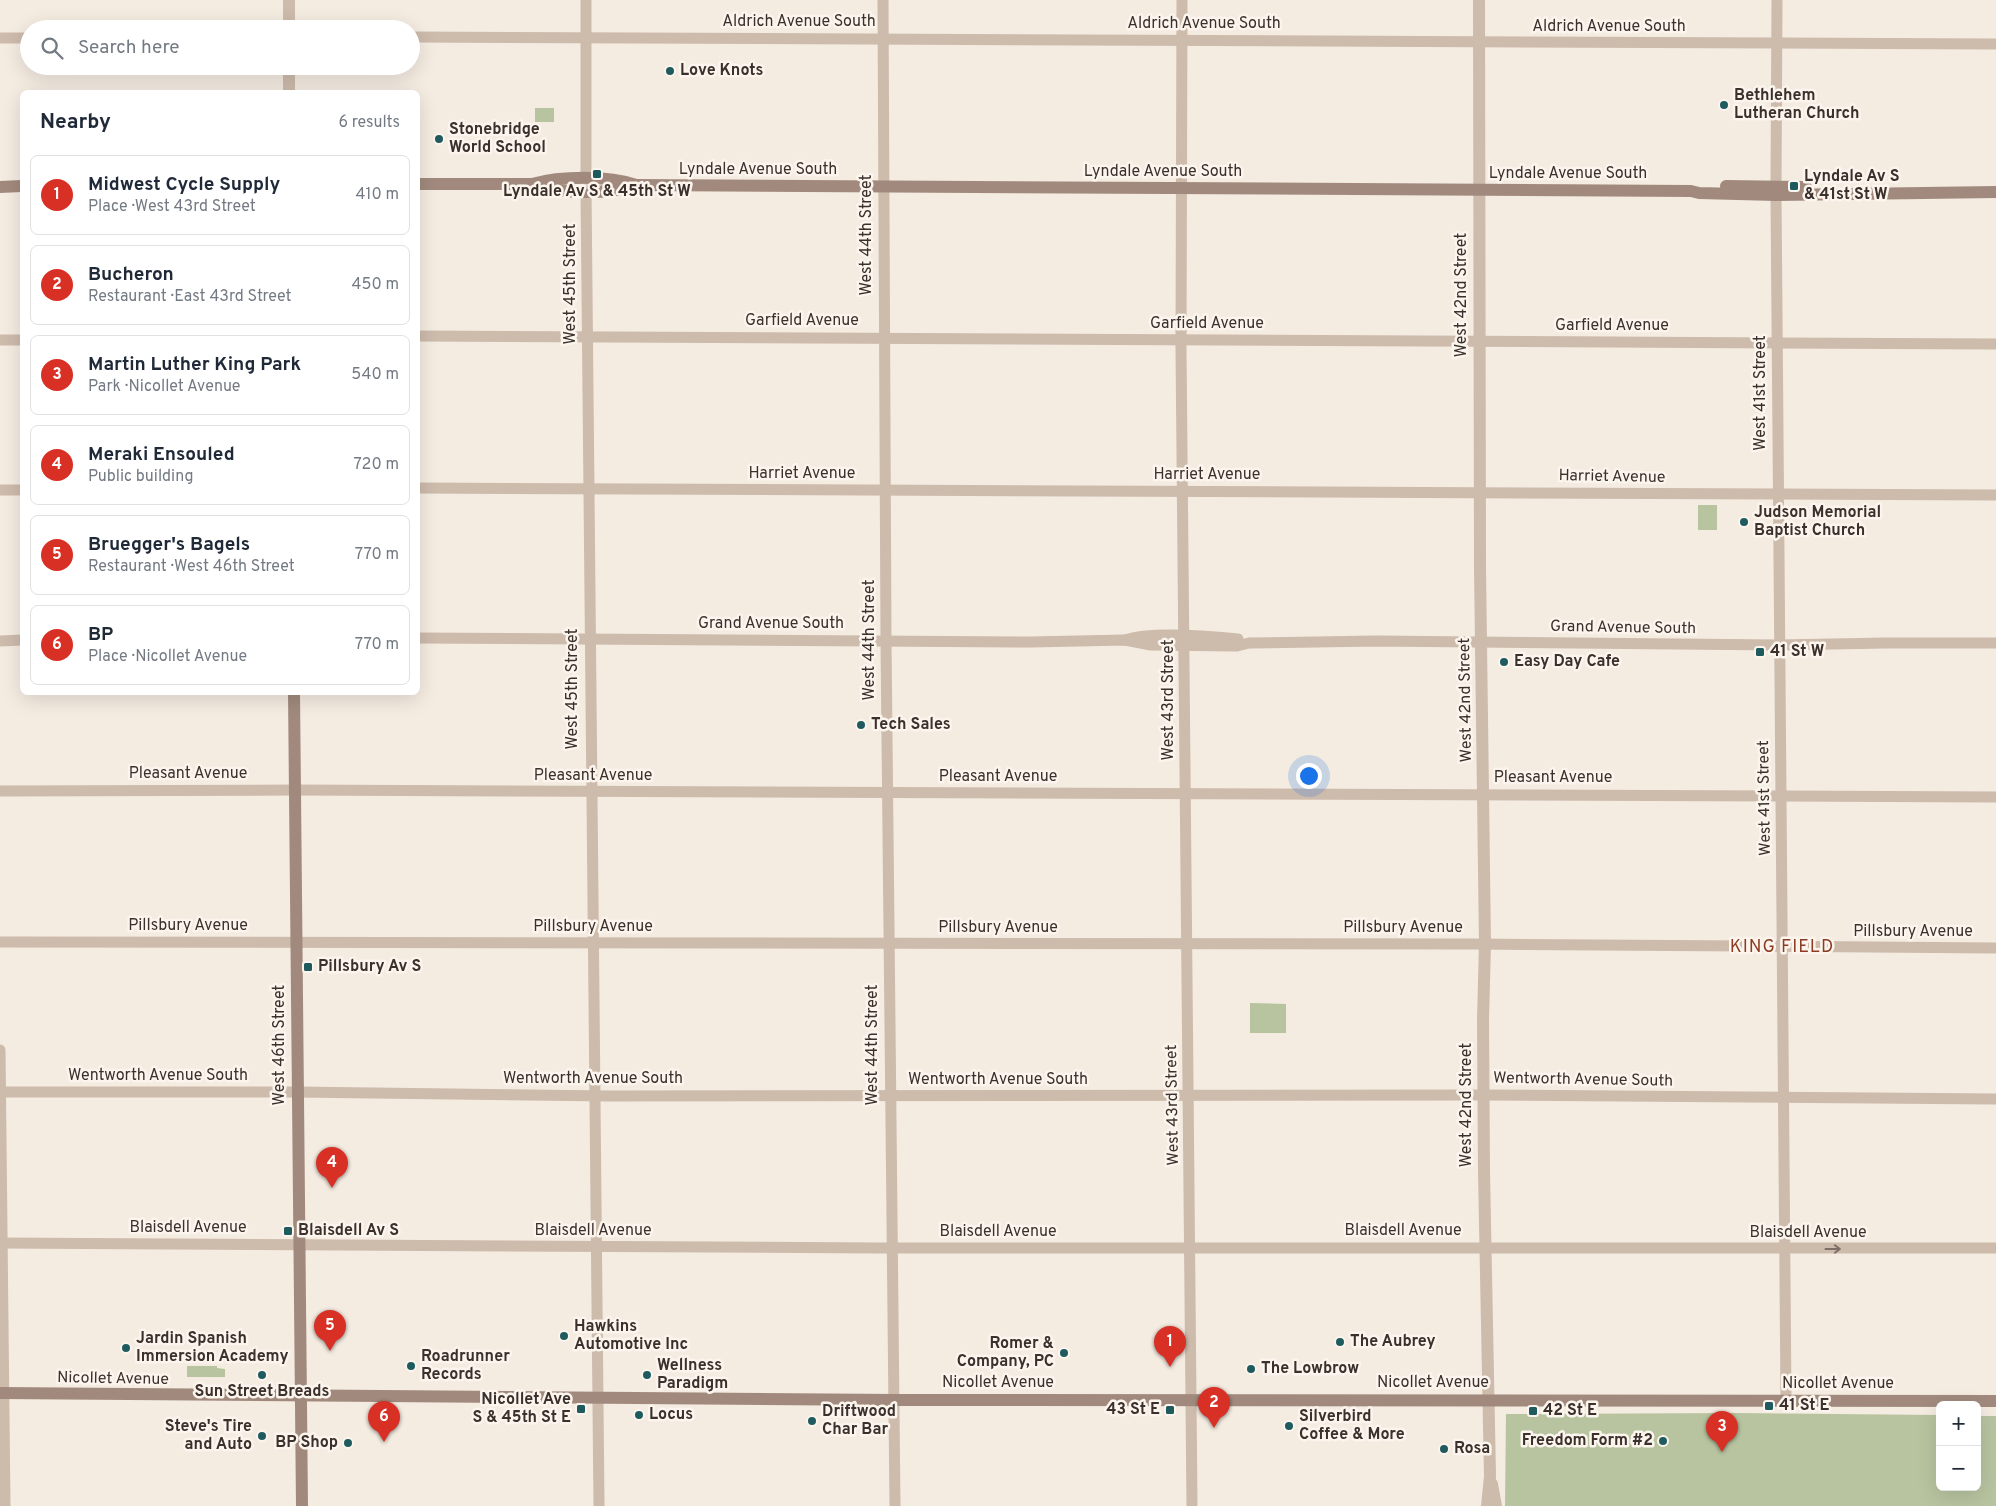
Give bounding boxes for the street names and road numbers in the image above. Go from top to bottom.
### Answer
street label: Aldrich Avenue South [722,12,876,32]
street label: Aldrich Avenue South [1127,14,1281,34]
street label: Aldrich Avenue South [1532,17,1686,37]
street label: Lyndale Avenue South [679,160,837,180]
street label: Lyndale Avenue South [1084,162,1242,182]
street label: Lyndale Avenue South [1489,164,1647,184]
street label: West 44th Street [857,174,877,296]
street label: West 45th Street [561,223,581,345]
street label: West 42nd Street [1452,233,1472,357]
street label: Garfield Avenue [745,311,859,331]
street label: Garfield Avenue [1150,314,1264,334]
street label: Garfield Avenue [1555,316,1669,336]
street label: West 41st Street [1751,335,1771,451]
street label: Harriet Avenue [749,464,855,484]
street label: Harriet Avenue [1154,465,1260,485]
street label: Harriet Avenue [1558,466,1666,488]
street label: West 44th Street [860,579,880,701]
street label: Grand Avenue South [698,614,844,634]
street label: Grand Avenue South [1550,617,1696,639]
street label: West 45th Street [563,628,583,750]
street label: West 42nd Street [1455,638,1477,762]
street label: West 43rd Street [1159,640,1179,760]
street label: West 41st Street [1754,740,1776,856]
street label: Pleasant Avenue [129,764,247,784]
street label: Pleasant Avenue [534,766,652,786]
street label: Pleasant Avenue [939,767,1057,787]
street label: Pleasant Avenue [1494,768,1612,788]
street label: Pillsbury Avenue [128,916,248,936]
street label: Pillsbury Avenue [533,917,653,937]
street label: Pillsbury Avenue [938,918,1058,938]
street label: Pillsbury Avenue [1343,918,1463,938]
street label: Pillsbury Avenue [1853,922,1973,942]
street label: West 44th Street [863,984,883,1106]
street label: West 46th Street [270,985,290,1105]
street label: West 42nd Street [1457,1043,1477,1167]
street label: West 43rd Street [1162,1044,1184,1166]
street label: Wentworth Avenue South [68,1066,248,1086]
street label: Wentworth Avenue South [1493,1068,1673,1092]
street label: Wentworth Avenue South [503,1069,683,1089]
street label: Wentworth Avenue South [908,1070,1088,1090]
street label: Blaisdell Avenue [129,1218,247,1238]
street label: Blaisdell Avenue [534,1221,652,1241]
street label: Blaisdell Avenue [1344,1221,1462,1241]
street label: Blaisdell Avenue [939,1222,1057,1242]
street label: Blaisdell Avenue [1749,1223,1867,1243]
street label: Nicollet Avenue [57,1368,169,1390]
street label: Nicollet Avenue [942,1373,1054,1393]
street label: Nicollet Avenue [1377,1373,1489,1393]
street label: Nicollet Avenue [1782,1374,1894,1394]

